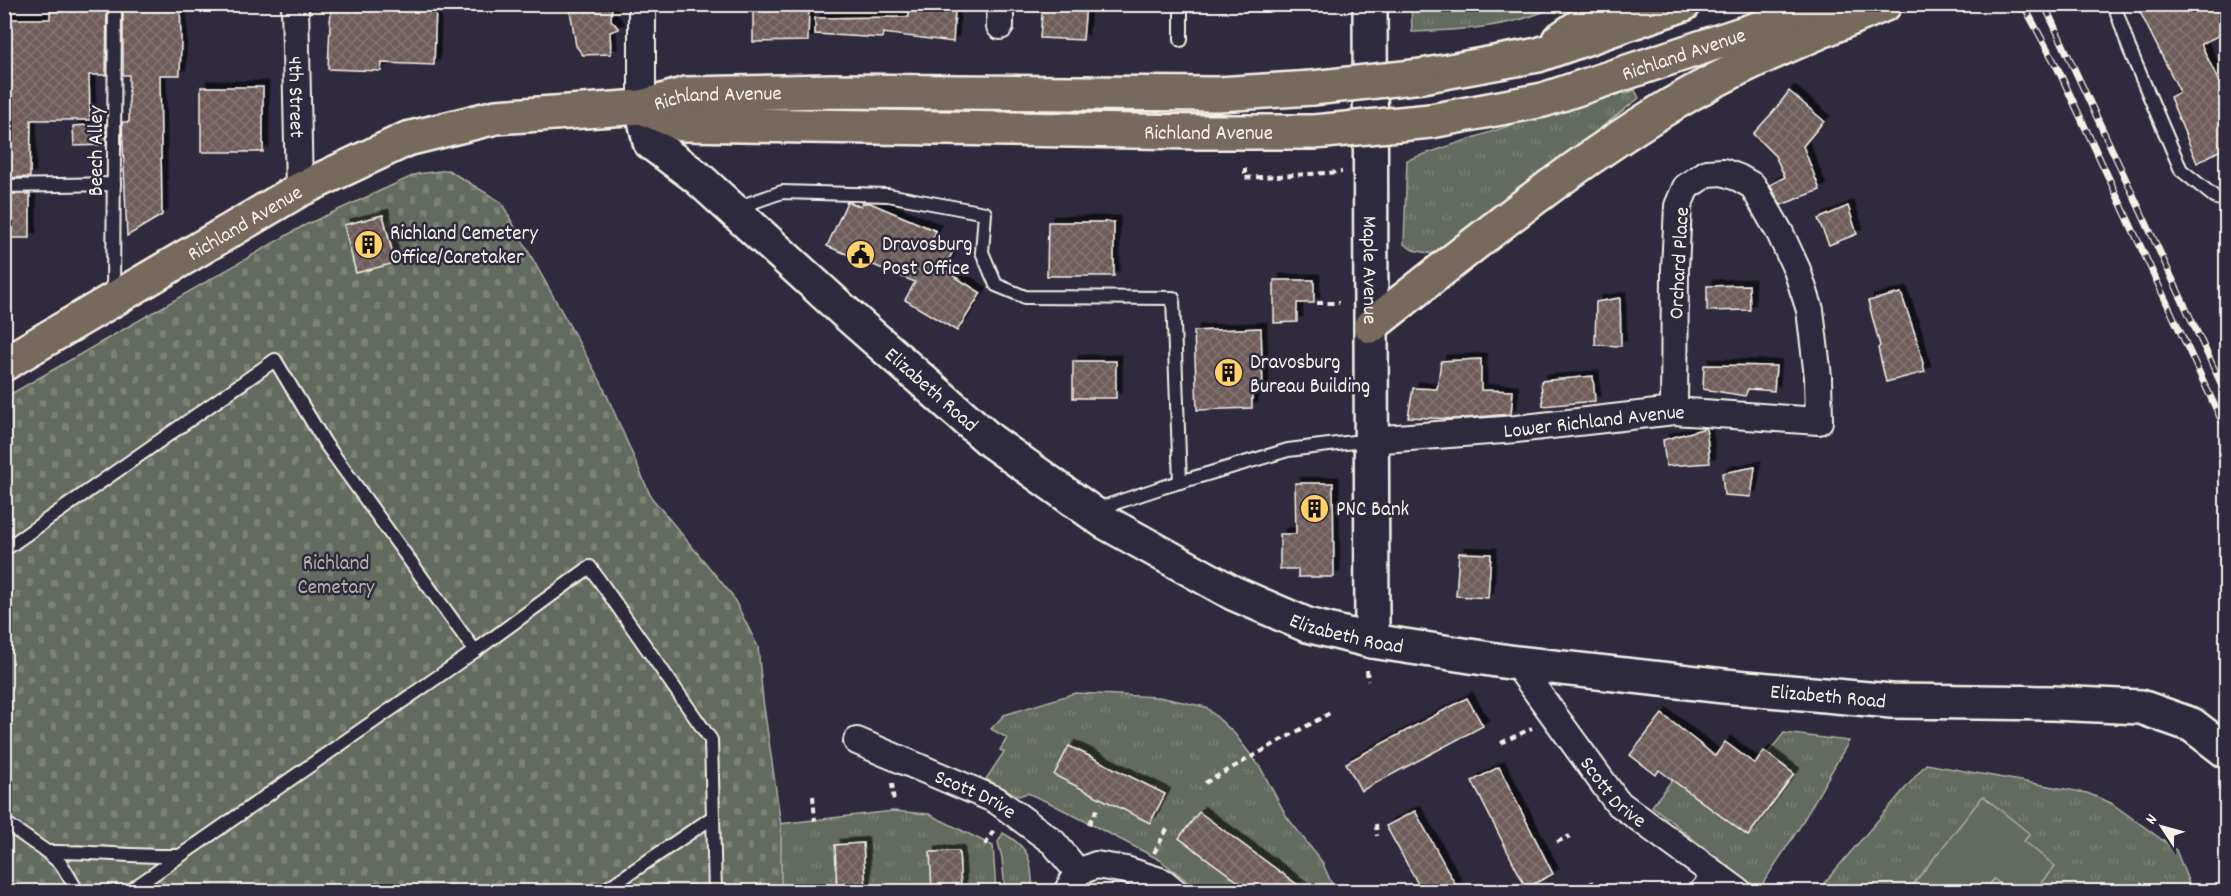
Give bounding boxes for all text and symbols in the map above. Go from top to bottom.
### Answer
street label: Richland Avenue [1619,22,1750,91]
street label: 4th Street [278,56,310,139]
street label: Richland Avenue [651,80,782,121]
street label: Beech Alley [83,105,113,196]
street label: Richland Avenue [1144,119,1273,150]
street label: Richland Avenue [183,179,309,271]
street label: Orchard Place [1663,206,1699,320]
street label: Maple Avenue [1353,216,1383,324]
place label: Richland Cemetery Office/Caretaker [390,220,538,274]
building icon: Richland Cemetery Office/Caretaker [353,228,385,260]
place label: Dravosburg Post Office [882,231,973,285]
public building icon: Dravosburg Post Office [845,239,877,271]
street label: Elizabeth Road [877,342,983,441]
place label: Dravosburg Bureau Building [1250,349,1370,403]
building icon: Dravosburg Bureau Building [1213,357,1245,389]
street label: Lower Richland Avenue [1503,399,1685,448]
building icon: PNC Bank [1299,492,1331,524]
place label: PNC Bank [1336,496,1409,526]
park label: Richland Cemetary [297,550,375,604]
street label: Elizabeth Road [1284,607,1405,664]
street label: Elizabeth Road [1769,678,1887,718]
street label: Scott Drive [1571,751,1652,837]
street label: Scott Drive [929,764,1022,828]
north arrow [2132,797,2192,857]
text: N [2140,810,2164,830]

